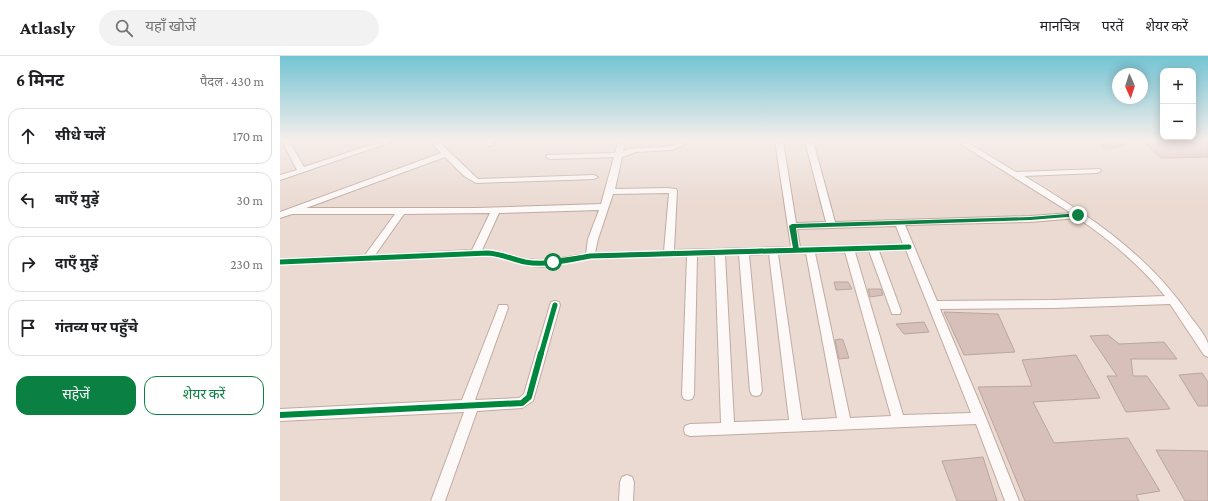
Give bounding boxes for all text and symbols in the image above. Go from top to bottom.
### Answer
search box [99,10,379,46]
text: Atlasly [20,17,75,38]
icon: search [113,17,135,39]
text: यहाँ खोजें [145,18,196,34]
text: मानचित्र [1040,18,1080,34]
text: परतें [1102,18,1124,34]
text: शेयर करें [1146,18,1188,34]
north arrow [1112,68,1148,104]
map controls [1160,68,1196,140]
button: + [1160,68,1196,104]
text: 6 मिनट [16,71,64,90]
text: पैदल · 430 m [200,74,264,89]
button: − [1160,104,1196,140]
icon: ahead [17,125,39,147]
text: सीधे चलें [55,127,105,143]
text: 170 m [233,129,263,144]
icon: left [17,189,39,211]
text: बाएँ मुड़ें [55,191,99,207]
text: 30 m [237,193,263,208]
route end [1069,206,1087,224]
icon: right [17,253,39,275]
route start [544,253,562,271]
text: दाएँ मुड़ें [55,255,98,271]
text: 230 m [230,257,263,272]
icon: arrive [17,317,39,339]
text: गंतव्य पर पहुँचे [55,319,138,335]
button: सहेजें [16,376,136,415]
button: शेयर करें [144,376,264,415]

